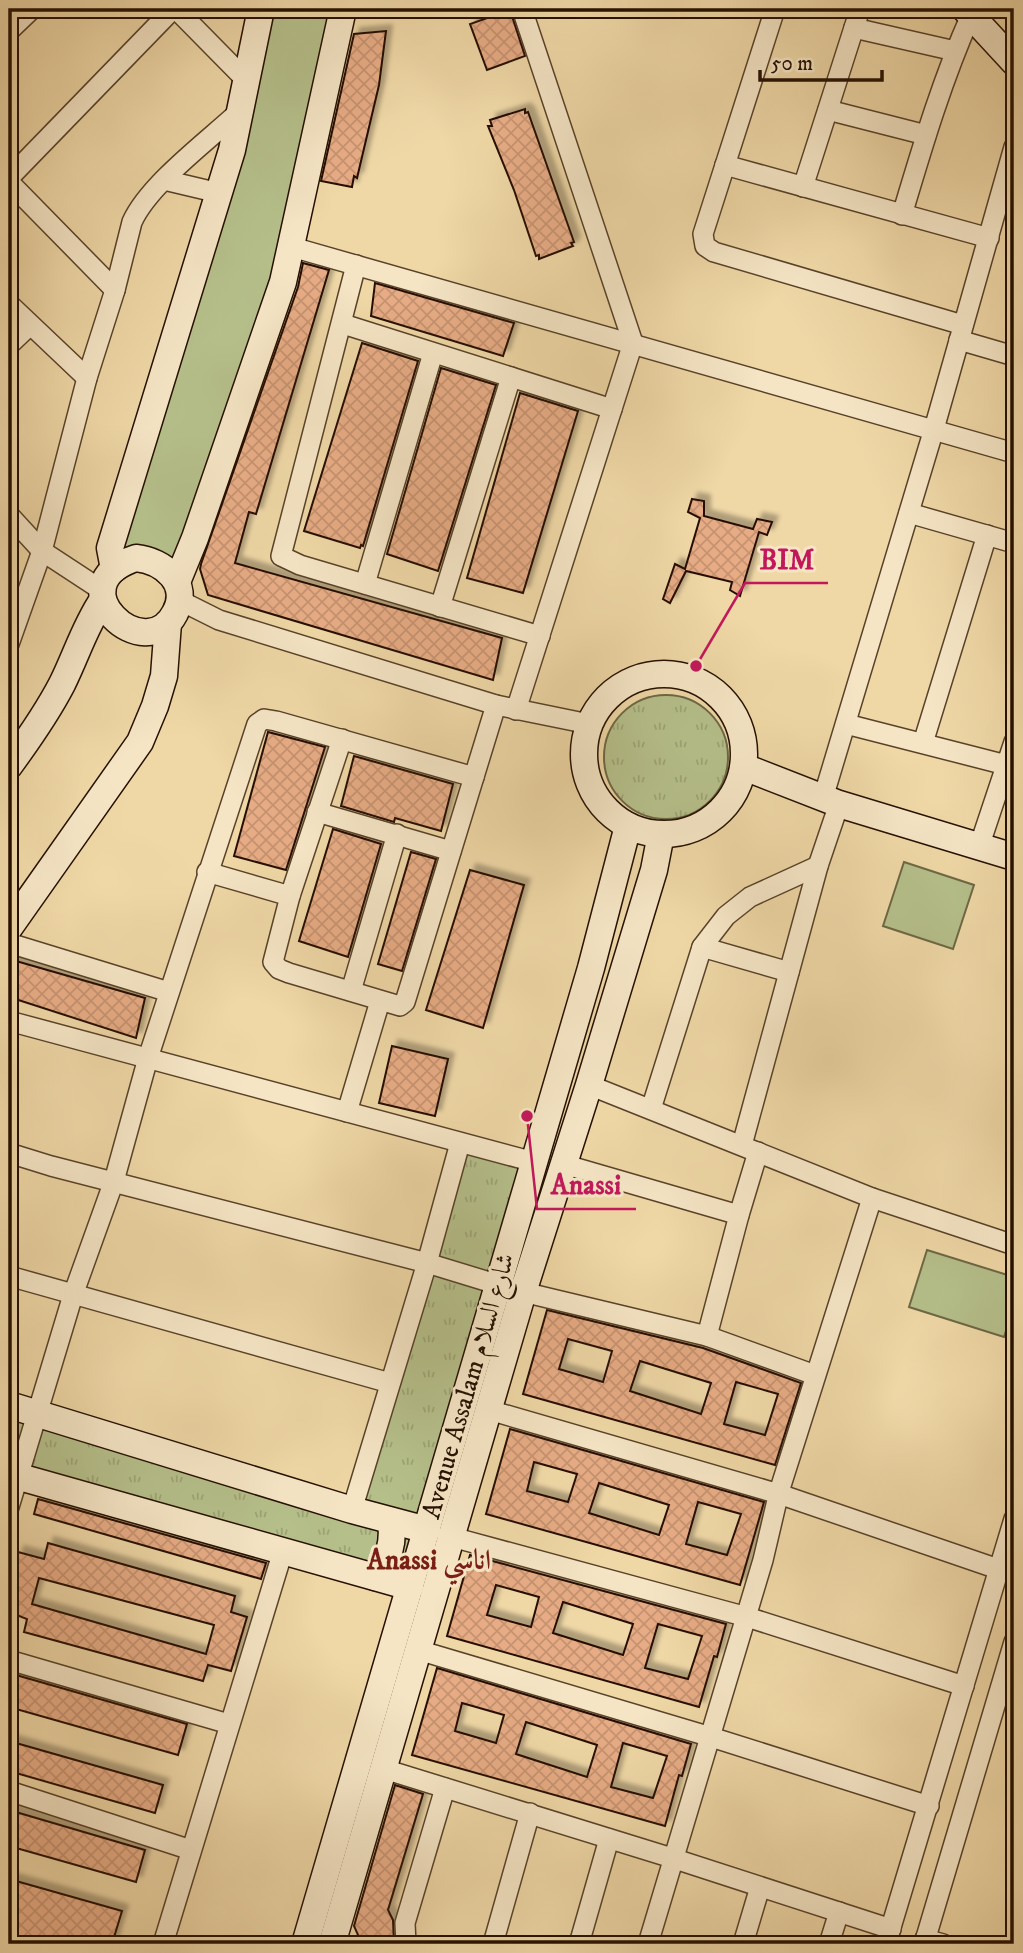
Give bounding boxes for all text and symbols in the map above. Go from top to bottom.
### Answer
scale bar [760,38,883,82]
text: 50 m [771,51,813,77]
callout: BIM [745,534,828,583]
text: BIM [760,543,814,578]
callout: Anassi [537,1160,636,1209]
text: Anassi [550,1168,621,1203]
street label: Avenue Assalam شارع السلام [415,1249,528,1524]
district label: Anassi اناسي [366,1543,491,1586]

